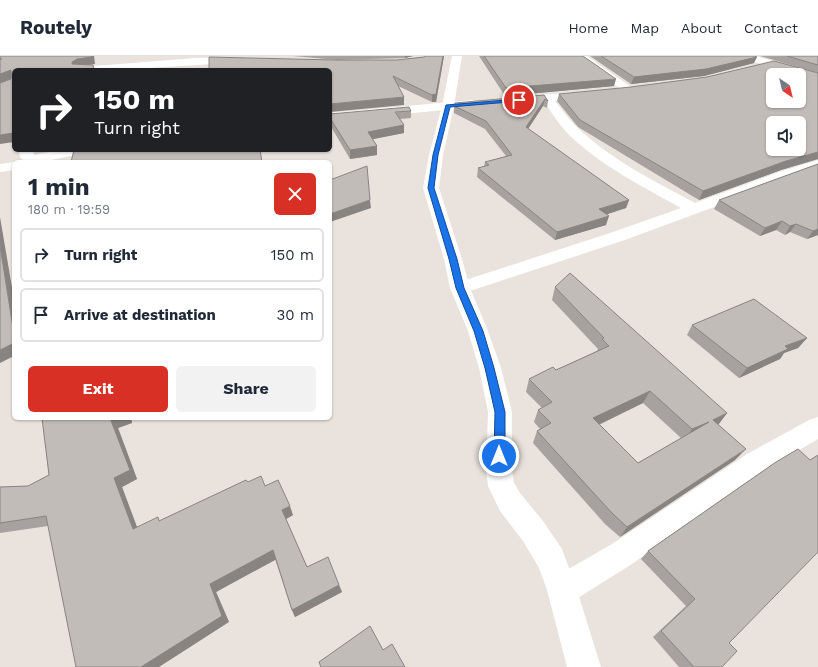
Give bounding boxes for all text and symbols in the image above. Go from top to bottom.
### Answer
text: Routely [20,16,92,39]
text: Home [568,20,608,36]
text: Map [630,20,659,36]
text: About [681,20,722,36]
text: Contact [744,20,798,36]
north arrow [766,68,806,108]
map controls [766,68,806,156]
text: 150 m [94,83,175,116]
pin [502,83,536,117]
icon: right [28,84,80,136]
icon: arrive [508,89,530,111]
button: sound [766,116,806,156]
text: Turn right [94,117,180,138]
text: 1 min [28,173,90,201]
button: close [274,173,316,215]
text: 180 m · 19:59 [28,202,110,217]
icon: right [30,244,52,266]
text: Turn right [64,246,137,264]
text: 150 m [271,246,314,264]
icon: arrive [30,304,52,326]
text: Arrive at destination [64,306,216,324]
text: 30 m [277,306,314,324]
button: Exit [28,366,168,412]
button: Share [176,366,316,412]
position arrow [478,435,520,477]

